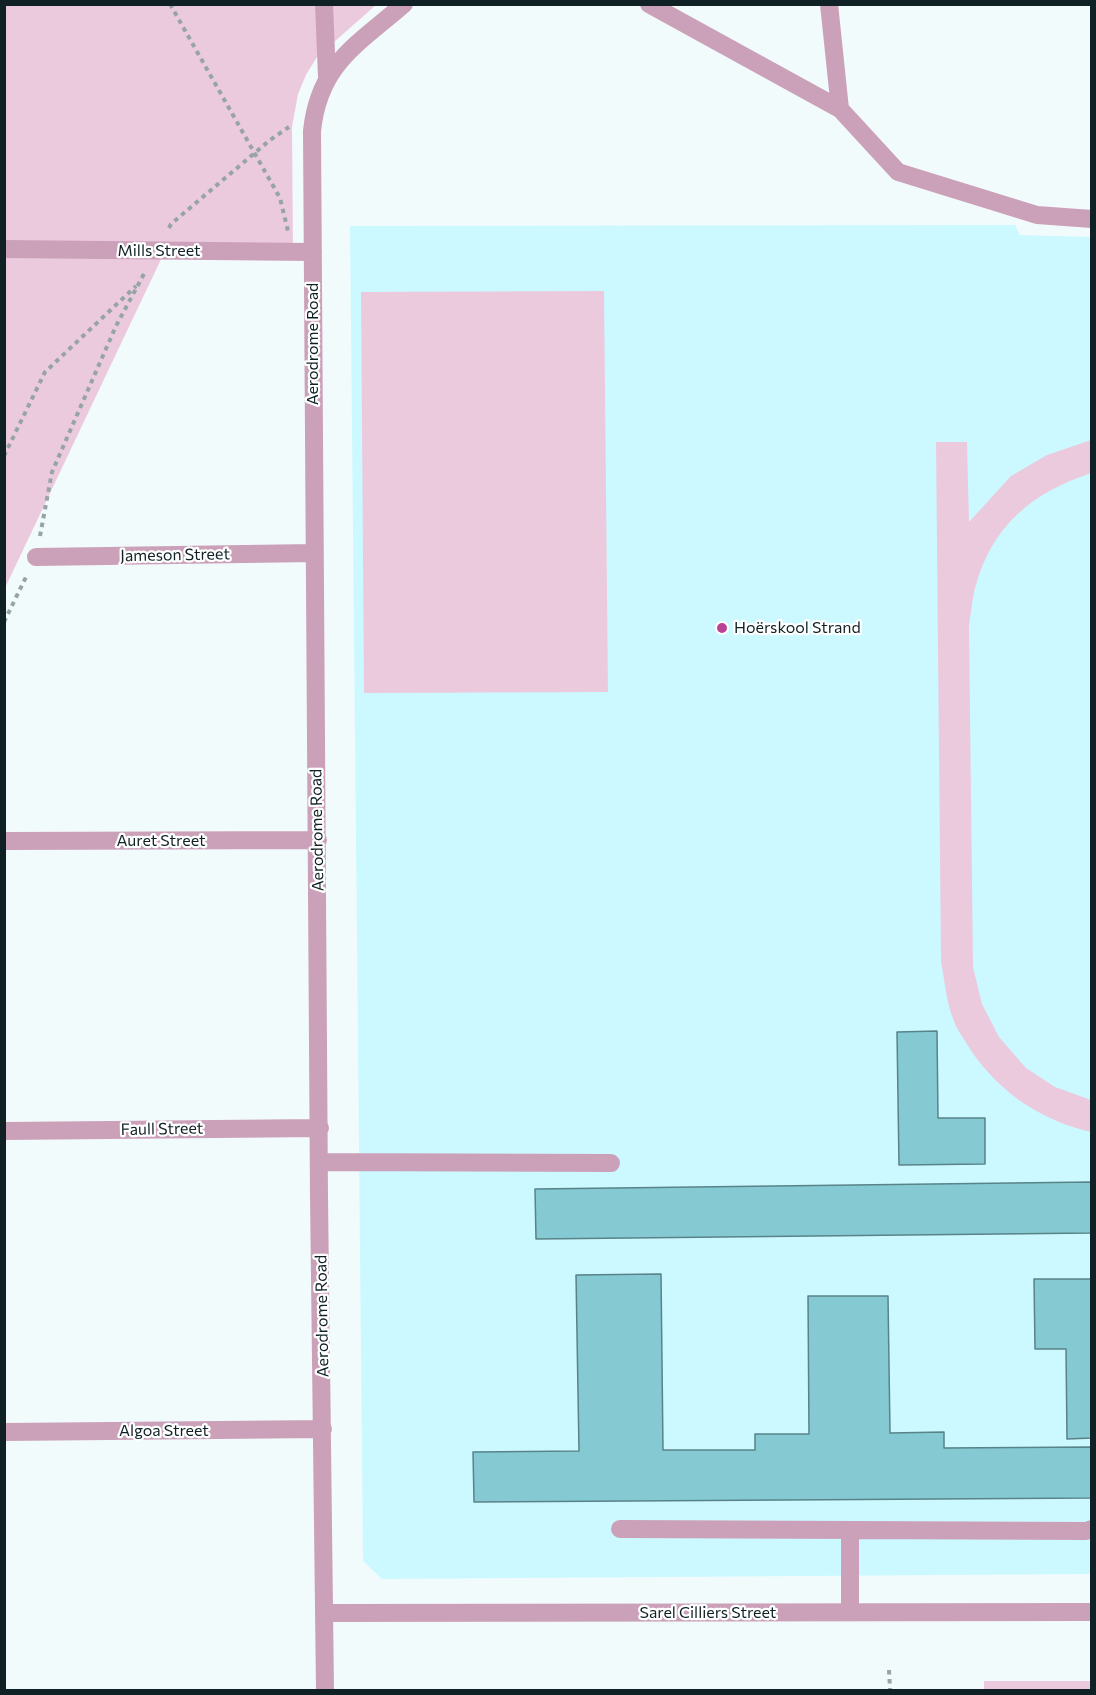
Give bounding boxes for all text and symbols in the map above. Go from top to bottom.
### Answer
street label: Mills Street [117,241,201,261]
street label: Aerodrome Road [303,283,323,405]
street label: Jameson Street [120,544,230,566]
place label: Hoërskool Strand [734,618,861,638]
marker: Hoërskool Strand [715,621,729,635]
street label: Aerodrome Road [306,769,328,891]
street label: Auret Street [116,831,206,851]
street label: Faull Street [121,1119,203,1139]
street label: Aerodrome Road [311,1255,333,1377]
street label: Algoa Street [119,1421,209,1441]
street label: Sarel Cilliers Street [640,1603,776,1623]

